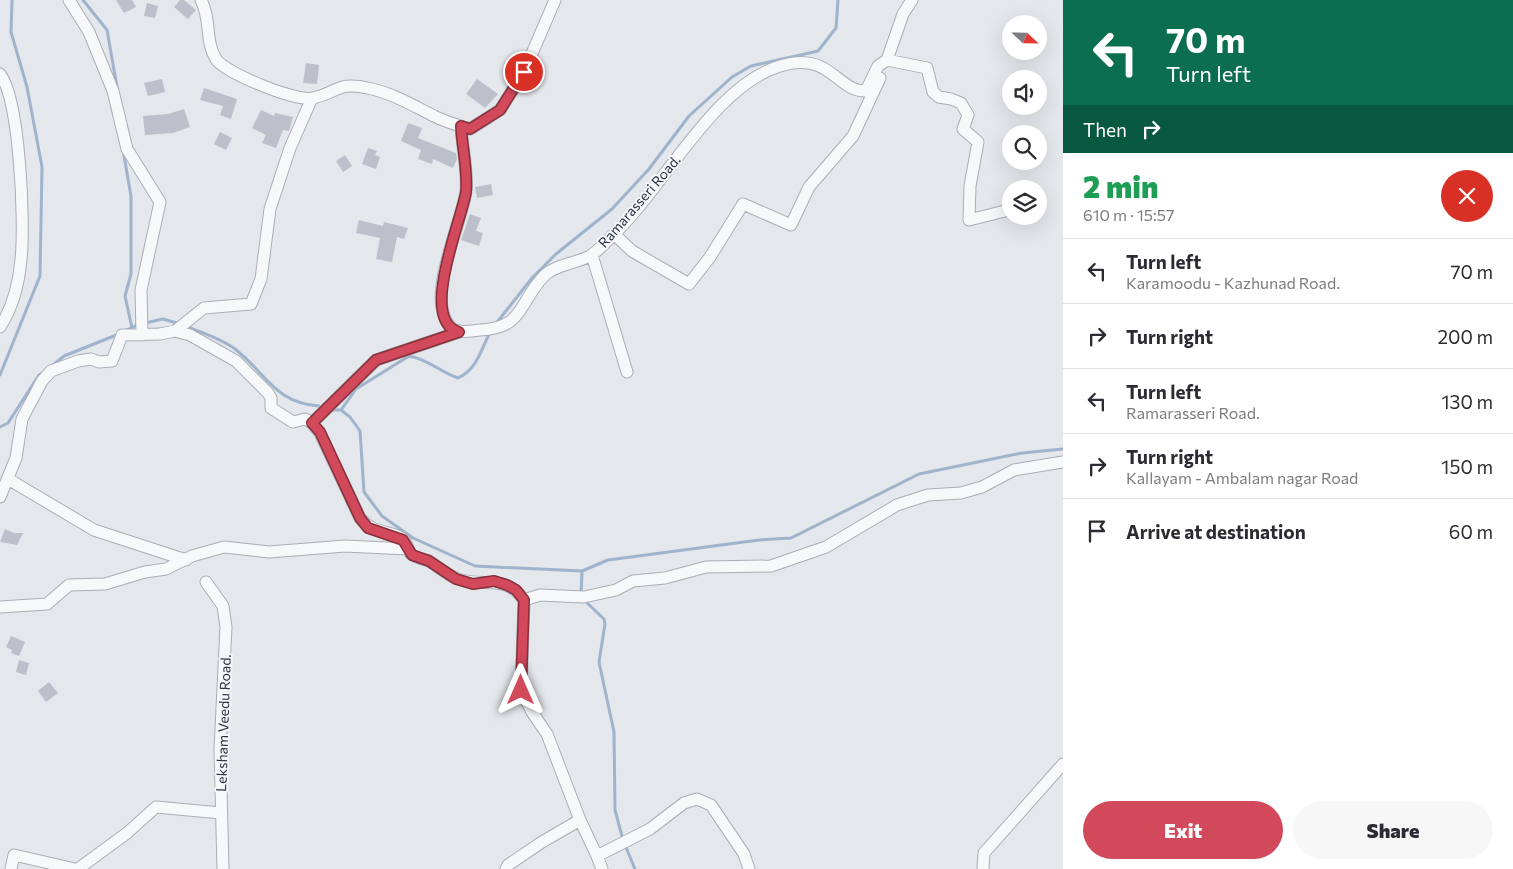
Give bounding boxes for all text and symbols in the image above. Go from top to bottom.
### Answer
north arrow [1002,15,1048,60]
map controls [1002,15,1047,225]
text: 70 m [1166,17,1246,60]
icon: left [1083,20,1148,85]
pin [503,51,545,93]
icon: arrive [510,58,538,86]
text: Turn left [1166,60,1251,87]
button: sound [1002,70,1047,115]
icon: right [1137,115,1165,143]
text: Then [1083,118,1127,141]
button: search [1002,125,1047,170]
street label: Ramarasseri Road. [594,151,684,251]
text: 2 min [1083,167,1158,204]
button: close [1441,170,1493,222]
button: layers [1002,180,1047,225]
text: 610 m · 15:57 [1083,205,1174,224]
text: Turn left [1126,250,1201,273]
icon: left [1083,257,1111,285]
text: 70 m [1450,260,1493,283]
text: Karamoodu - Kazhunad Road. [1126,273,1340,292]
icon: right [1083,322,1111,350]
text: Turn right [1126,325,1213,348]
text: 200 m [1438,325,1493,348]
text: Turn left [1126,380,1201,403]
icon: left [1083,387,1111,415]
text: 130 m [1441,390,1493,413]
text: Ramarasseri Road. [1126,403,1260,422]
text: Turn right [1126,445,1213,468]
icon: right [1083,452,1111,480]
text: 150 m [1441,455,1493,478]
text: Kallayam - Ambalam nagar Road [1126,468,1358,487]
icon: arrive [1083,517,1111,545]
text: Arrive at destination [1126,520,1306,543]
text: 60 m [1449,520,1493,543]
street label: Leksham Veedu Road. [212,654,234,792]
position arrow [494,663,546,715]
button: Exit [1083,801,1283,859]
button: Share [1293,801,1493,859]

